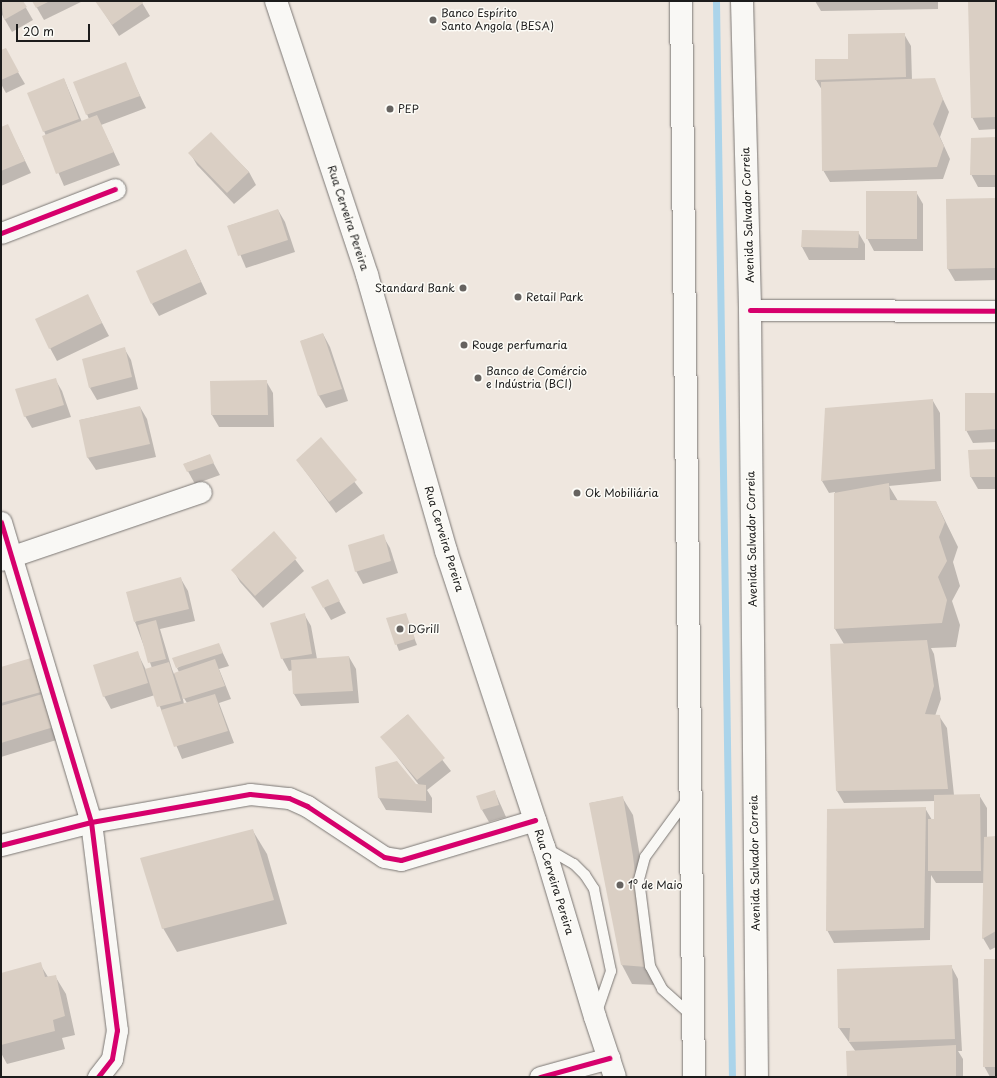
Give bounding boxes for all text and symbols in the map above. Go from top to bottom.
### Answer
place label: Banco Espírito Santo Angola (BESA) [441,7,555,33]
marker: Banco Espírito Santo Angola (BESA) [428,15,438,25]
scale bar [18,16,92,42]
text: 20 m [23,22,54,40]
place label: PEP [398,102,419,116]
marker: PEP [385,104,395,114]
street label: Avenida Salvador Correia [739,147,757,283]
street label: Rua Cerveira Pereira [325,163,371,273]
place label: Standard Bank [374,281,455,295]
marker: Standard Bank [458,283,468,293]
place label: Retail Park [526,290,584,304]
marker: Retail Park [513,292,523,302]
place label: Rouge perfumaria [472,338,568,352]
marker: Rouge perfumaria [459,340,469,350]
place label: Banco de Comércio e Indústria (BCI) [486,365,588,391]
marker: Banco de Comércio e Indústria (BCI) [473,373,483,383]
street label: Avenida Salvador Correia [744,471,760,607]
street label: Rua Cerveira Pereira [422,484,466,594]
place label: Ok Mobiliária [585,486,658,500]
marker: Ok Mobiliária [572,488,582,498]
place label: DGrill [408,622,439,636]
marker: DGrill [395,624,405,634]
street label: Avenida Salvador Correia [747,795,763,931]
street label: Rua Cerveira Pereira [532,827,576,937]
place label: 1º de Maio [628,878,684,892]
marker: 1º de Maio [615,880,625,890]

